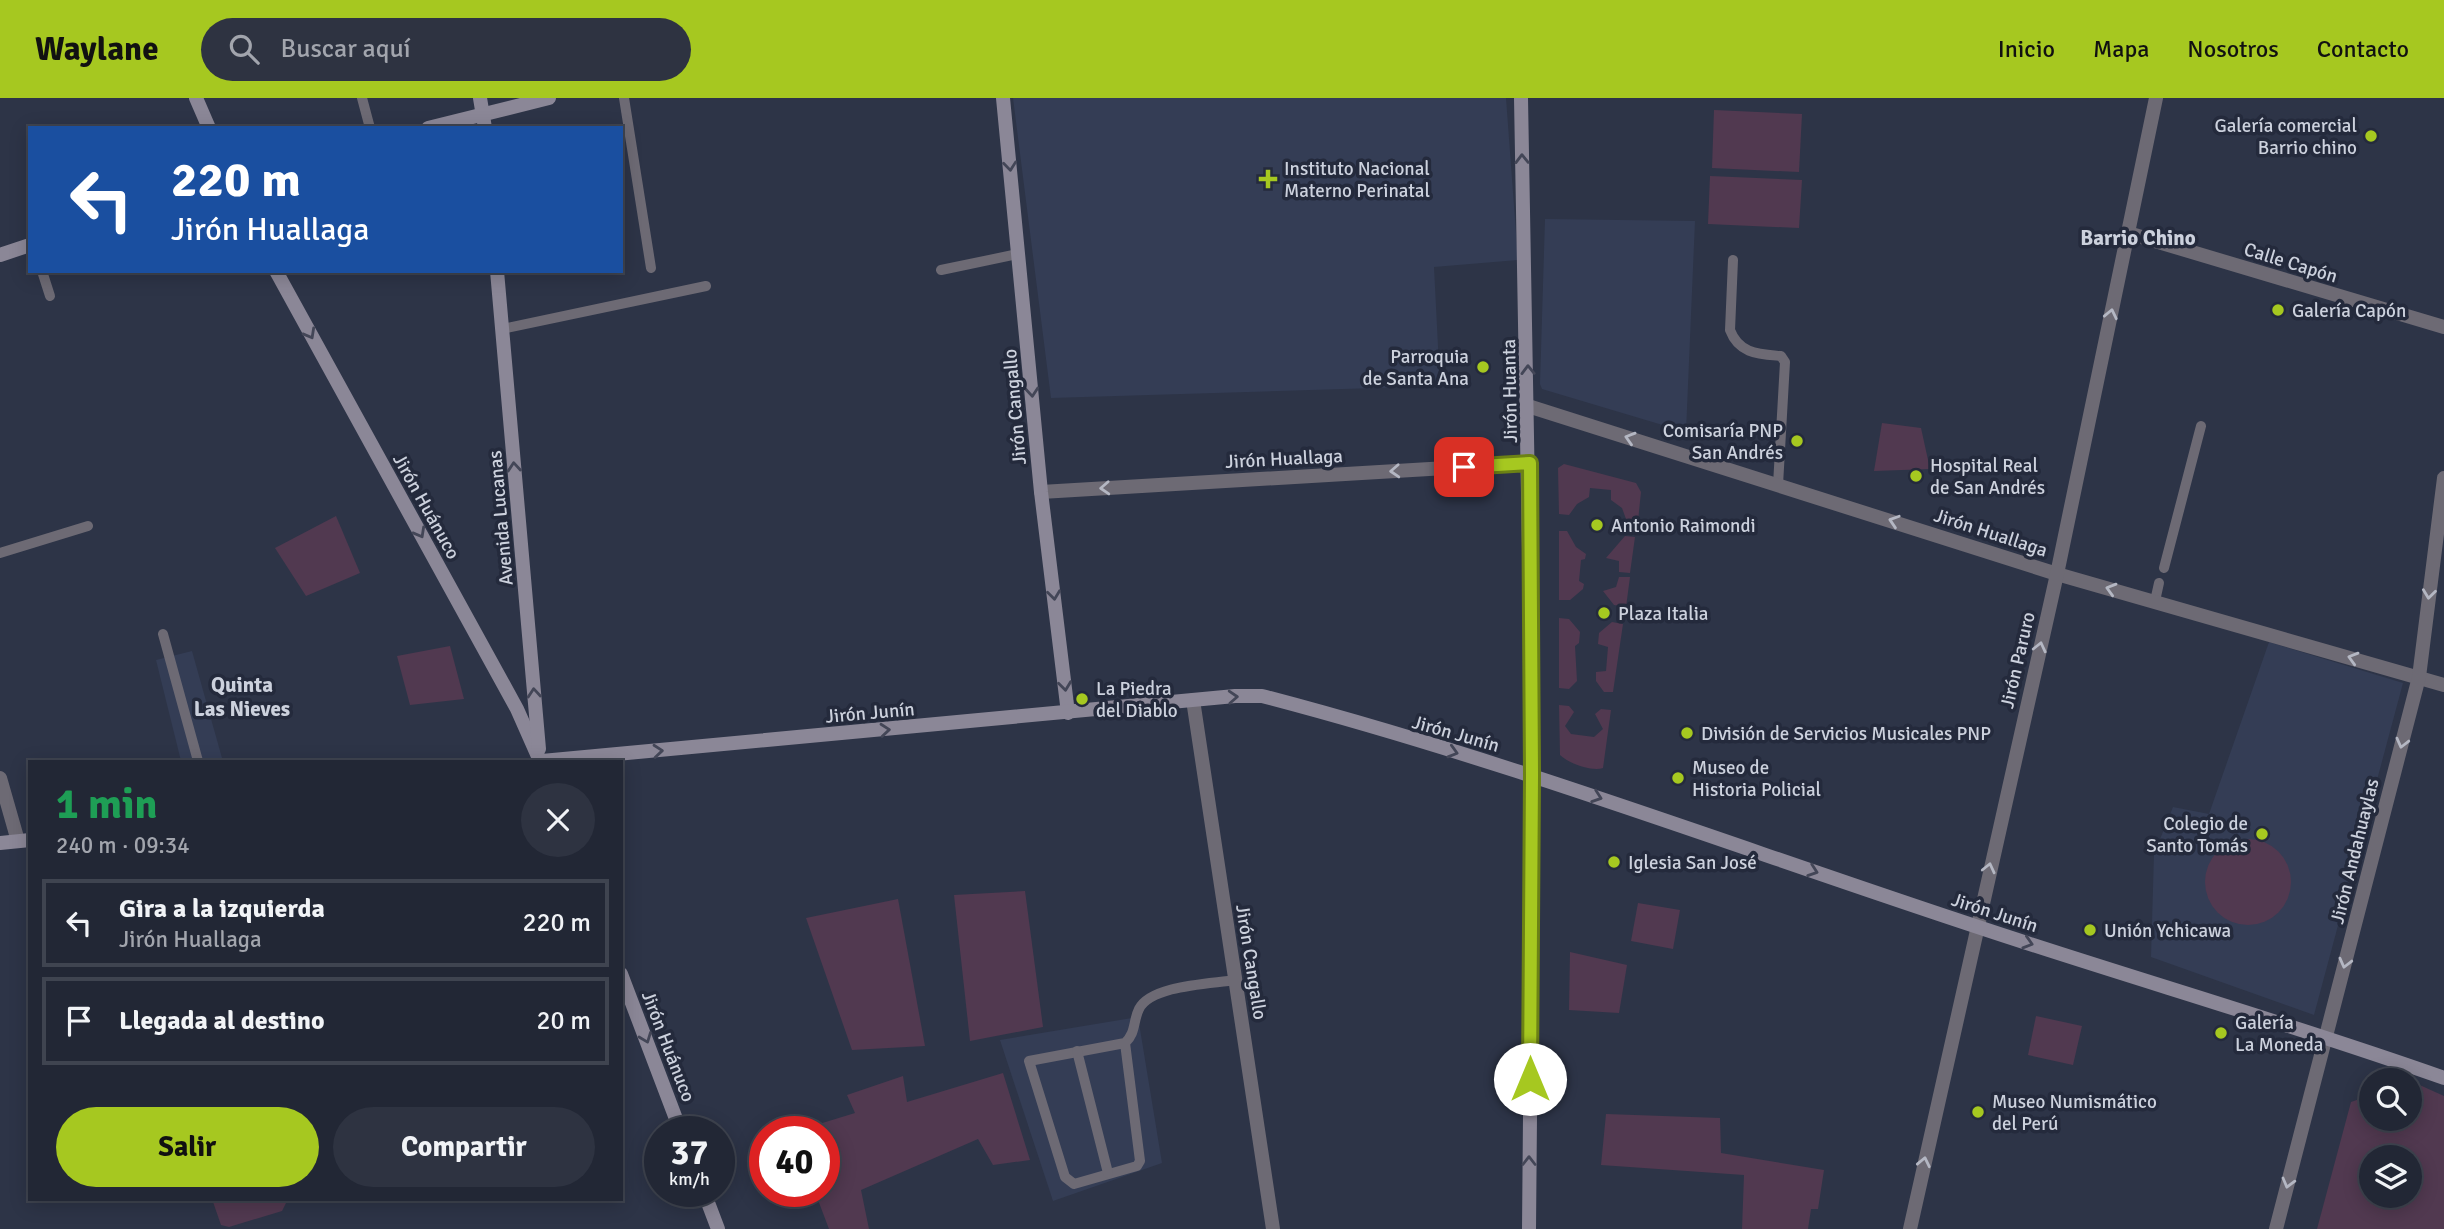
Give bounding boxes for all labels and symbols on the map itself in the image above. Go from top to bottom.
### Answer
place label: Galería comercial Barrio chino [2214,114,2357,160]
marker: Galería comercial Barrio chino [2363,128,2379,144]
one-way arrow [1515,153,1530,164]
place label: Instituto Nacional Materno Perinatal [1284,157,1430,203]
one-way arrow [1002,161,1017,172]
marker: Instituto Nacional Materno Perinatal [1258,169,1278,189]
district label: Barrio Chino [2080,225,2196,251]
street label: Calle Capón [2241,237,2340,289]
place label: Galería Capón [2292,299,2406,323]
marker: Galería Capón [2270,302,2286,318]
one-way arrow [2102,308,2117,320]
one-way arrow [302,327,315,339]
street label: Jirón Huanta [1497,339,1523,443]
place label: Parroquia de Santa Ana [1363,345,1469,391]
street label: Jirón Cangallo [998,348,1032,466]
marker: Parroquia de Santa Ana [1475,359,1491,375]
one-way arrow [1520,364,1535,375]
one-way arrow [1024,387,1039,398]
place label: Comisaría PNP San Andrés [1663,419,1783,465]
one-way arrow [1624,431,1636,446]
marker: Comisaría PNP San Andrés [1789,433,1805,449]
pin [1434,437,1494,497]
street label: Jirón Huallaga [1225,444,1343,474]
street label: Jirón Huánuco [387,449,465,564]
street label: Avenida Lucanas [483,449,519,586]
place label: Hospital Real de San Andrés [1930,454,2045,500]
one-way arrow [507,461,522,472]
one-way arrow [1390,463,1401,478]
marker: Hospital Real de San Andrés [1908,468,1924,484]
one-way arrow [1099,480,1110,495]
street label: Jirón Huallaga [1931,503,2050,563]
place label: Antonio Raimondi [1611,514,1756,538]
one-way arrow [1888,515,1900,530]
marker: Antonio Raimondi [1589,517,1605,533]
one-way arrow [412,526,425,538]
one-way arrow [2105,583,2117,597]
one-way arrow [1046,589,1061,600]
one-way arrow [2421,589,2436,600]
place label: Plaza Italia [1618,602,1708,626]
marker: Plaza Italia [1596,605,1612,621]
street label: Jirón Paruro [1995,609,2041,711]
one-way arrow [2032,641,2046,653]
one-way arrow [2347,652,2359,666]
district label: Quinta Las Nieves [194,672,290,722]
place label: La Piedra del Diablo [1096,677,1178,723]
one-way arrow [1057,680,1072,691]
one-way arrow [527,687,542,698]
one-way arrow [1228,690,1239,705]
marker: La Piedra del Diablo [1074,691,1090,707]
street label: Jirón Junín [824,697,916,729]
street label: Jirón Junín [1409,710,1502,758]
place label: División de Servicios Musicales PNP [1701,722,1991,746]
one-way arrow [880,723,891,738]
marker: División de Servicios Musicales PNP [1679,725,1695,741]
one-way arrow [2396,737,2410,749]
one-way arrow [653,743,664,758]
one-way arrow [1447,743,1459,758]
place label: Museo de Historia Policial [1692,756,1821,802]
marker: Museo de Historia Policial [1670,770,1686,786]
street label: Jirón Andahuaylas [2325,776,2385,926]
one-way arrow [1591,789,1603,803]
place label: Colegio de Santo Tomás [2146,812,2248,858]
marker: Colegio de Santo Tomás [2254,826,2270,842]
place label: Iglesia San José [1628,851,1757,875]
marker: Iglesia San José [1606,854,1622,870]
one-way arrow [1981,862,1995,874]
one-way arrow [1806,863,1818,877]
street label: Jirón Junín [1948,888,2041,938]
street label: Jirón Cangallo [1230,903,1272,1022]
place label: Unión Ychicawa [2104,919,2231,943]
marker: Unión Ychicawa [2082,922,2098,938]
one-way arrow [2022,935,2034,949]
one-way arrow [2339,957,2353,969]
street label: Jirón Huánuco [636,987,700,1105]
place label: Galería La Moneda [2235,1011,2323,1057]
marker: Galería La Moneda [2213,1025,2229,1041]
one-way arrow [637,1032,651,1044]
position arrow [1493,1042,1567,1116]
place label: Museo Numismático del Perú [1992,1090,2157,1136]
marker: Museo Numismático del Perú [1970,1104,1986,1120]
speed limit sign: 40 [749,1116,840,1207]
one-way arrow [1521,1155,1537,1166]
one-way arrow [1916,1156,1931,1168]
one-way arrow [2282,1177,2296,1189]

